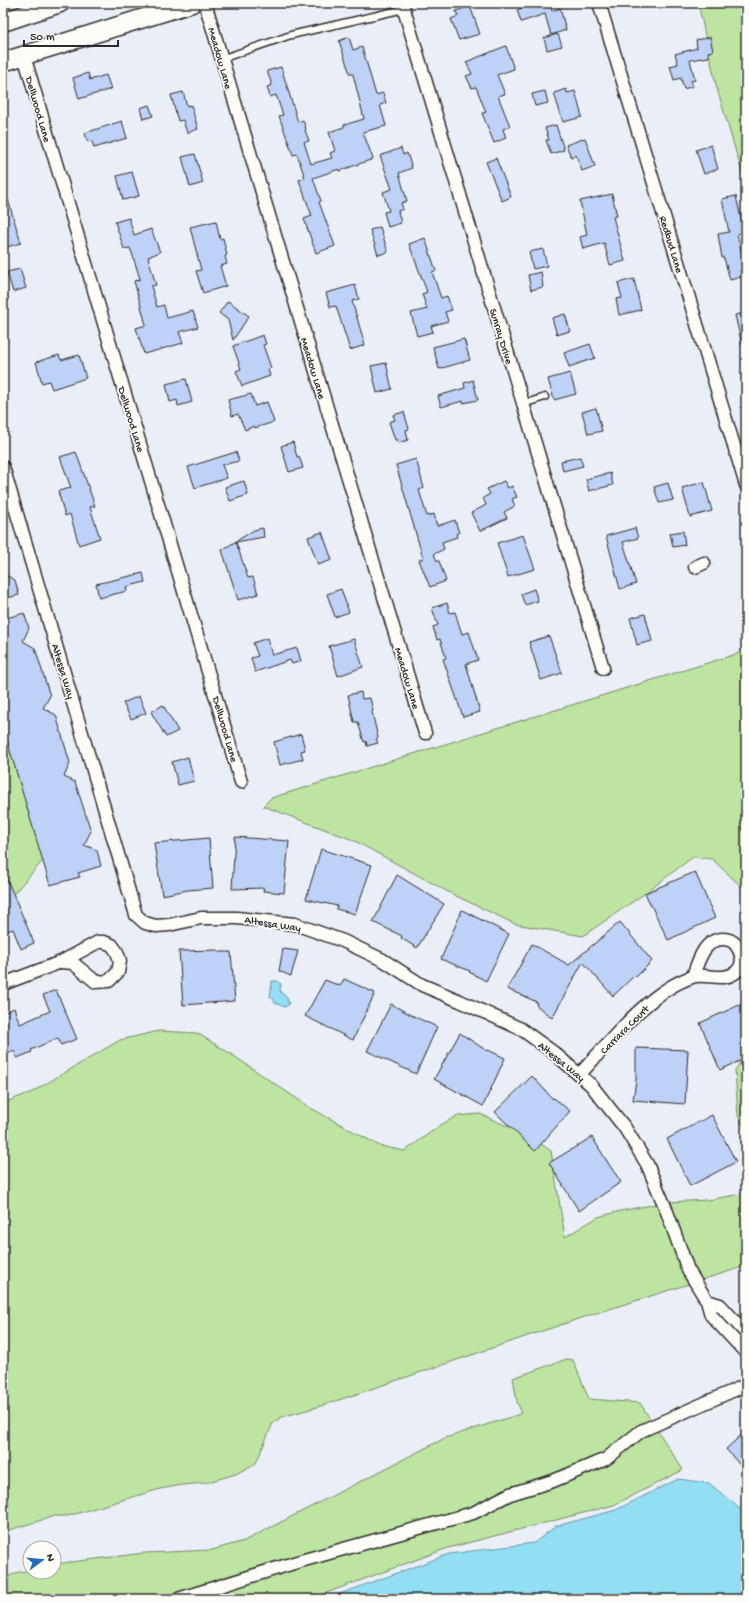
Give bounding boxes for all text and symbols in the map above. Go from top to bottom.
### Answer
scale bar [24,22,118,48]
street label: Meadow Lane [205,26,234,91]
text: 50 m [30,31,55,45]
street label: Dellwood Lane [22,74,52,144]
street label: Redbud Lane [656,215,685,275]
street label: Sunray Drive [486,307,514,366]
street label: Meadow Lane [297,336,327,401]
street label: Dellwood Lane [114,384,146,454]
street label: Altessa Way [48,643,76,701]
street label: Meadow Lane [391,646,421,711]
street label: Dellwood Lane [209,694,239,764]
street label: Altessa Way [244,915,302,935]
street label: Carrara Court [599,1003,653,1057]
street label: Altessa Way [535,1040,587,1085]
north arrow [22,1540,62,1580]
text: N [43,1553,56,1563]

